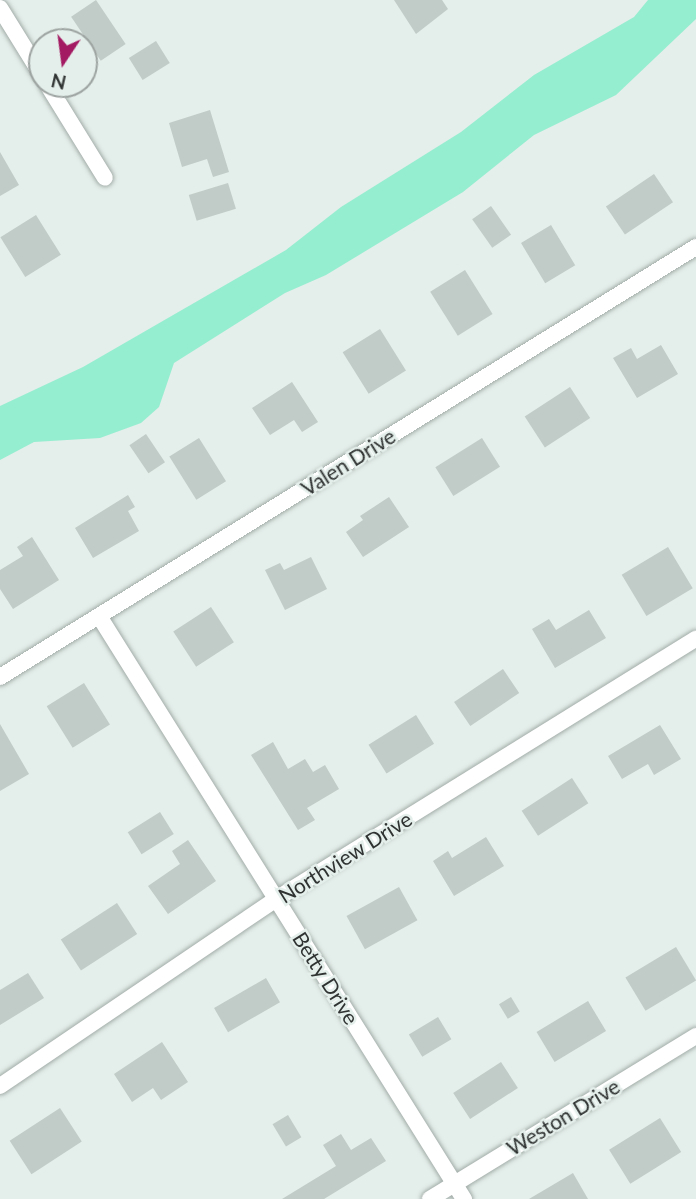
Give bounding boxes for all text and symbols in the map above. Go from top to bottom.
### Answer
north arrow [28,28,98,98]
text: N [49,69,68,95]
street label: Valen Drive [296,423,400,501]
street label: Northview Drive [273,806,417,908]
street label: Betty Drive [287,927,365,1029]
street label: Weston Drive [502,1073,624,1161]

